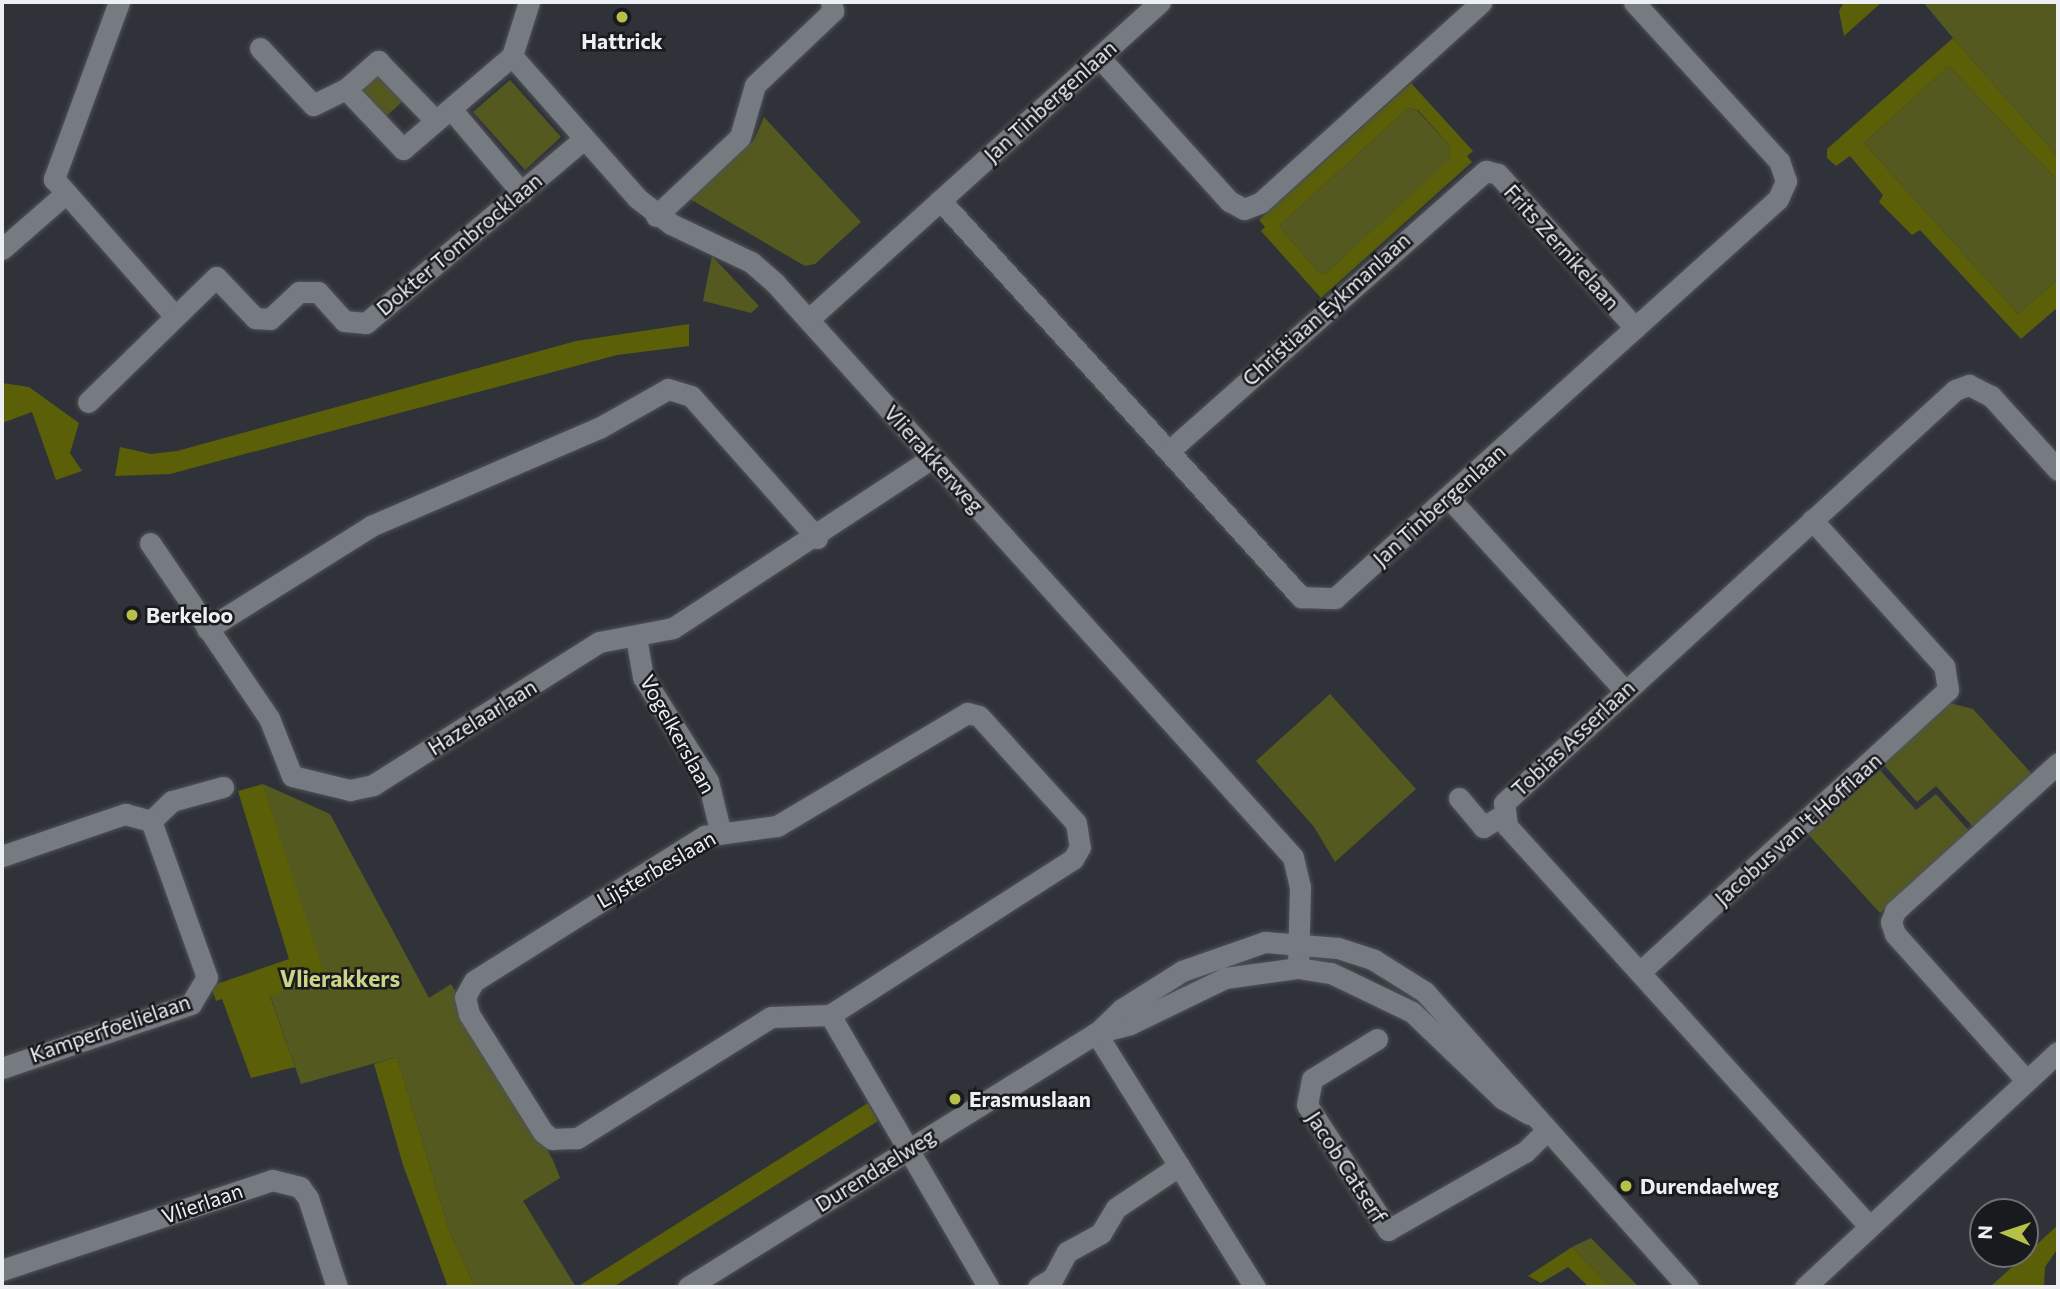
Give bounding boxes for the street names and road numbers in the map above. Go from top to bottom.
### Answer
street label: Jan Tinbergenlaan [979,35,1121,167]
street label: Dokter Tombrocklaan [371,167,547,321]
street label: Frits Zernikelaan [1499,179,1625,315]
street label: Christiaan Eykmanlaan [1237,227,1415,391]
street label: Vlierakkerweg [879,400,989,518]
street label: Jan Tinbergenlaan [1368,439,1510,571]
street label: Vogelkerslaan [635,670,721,798]
street label: Hazelaarlaan [423,674,541,760]
street label: Tobias Asserlaan [1506,675,1640,801]
street label: Jacobus van 't Hofflaan [1709,747,1887,911]
street label: Lijsterbeslaan [592,825,720,913]
street label: Kamperfoelielaan [27,989,193,1067]
street label: Jacob Catserf [1302,1107,1392,1227]
street label: Durendaelweg [810,1123,940,1217]
street label: Vlierlaan [158,1177,246,1229]

